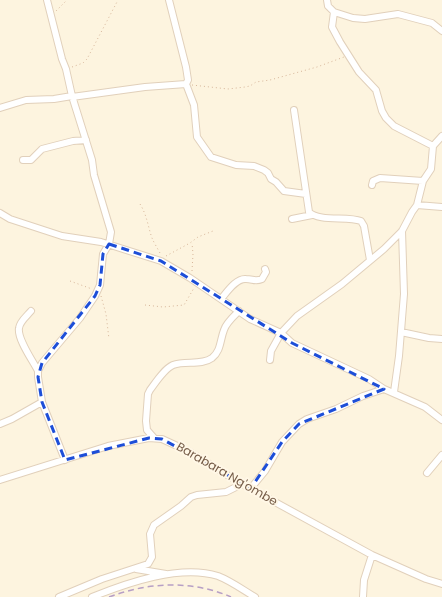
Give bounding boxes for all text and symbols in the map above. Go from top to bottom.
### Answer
street label: Barabara Ng'ombe [174,438,281,509]

